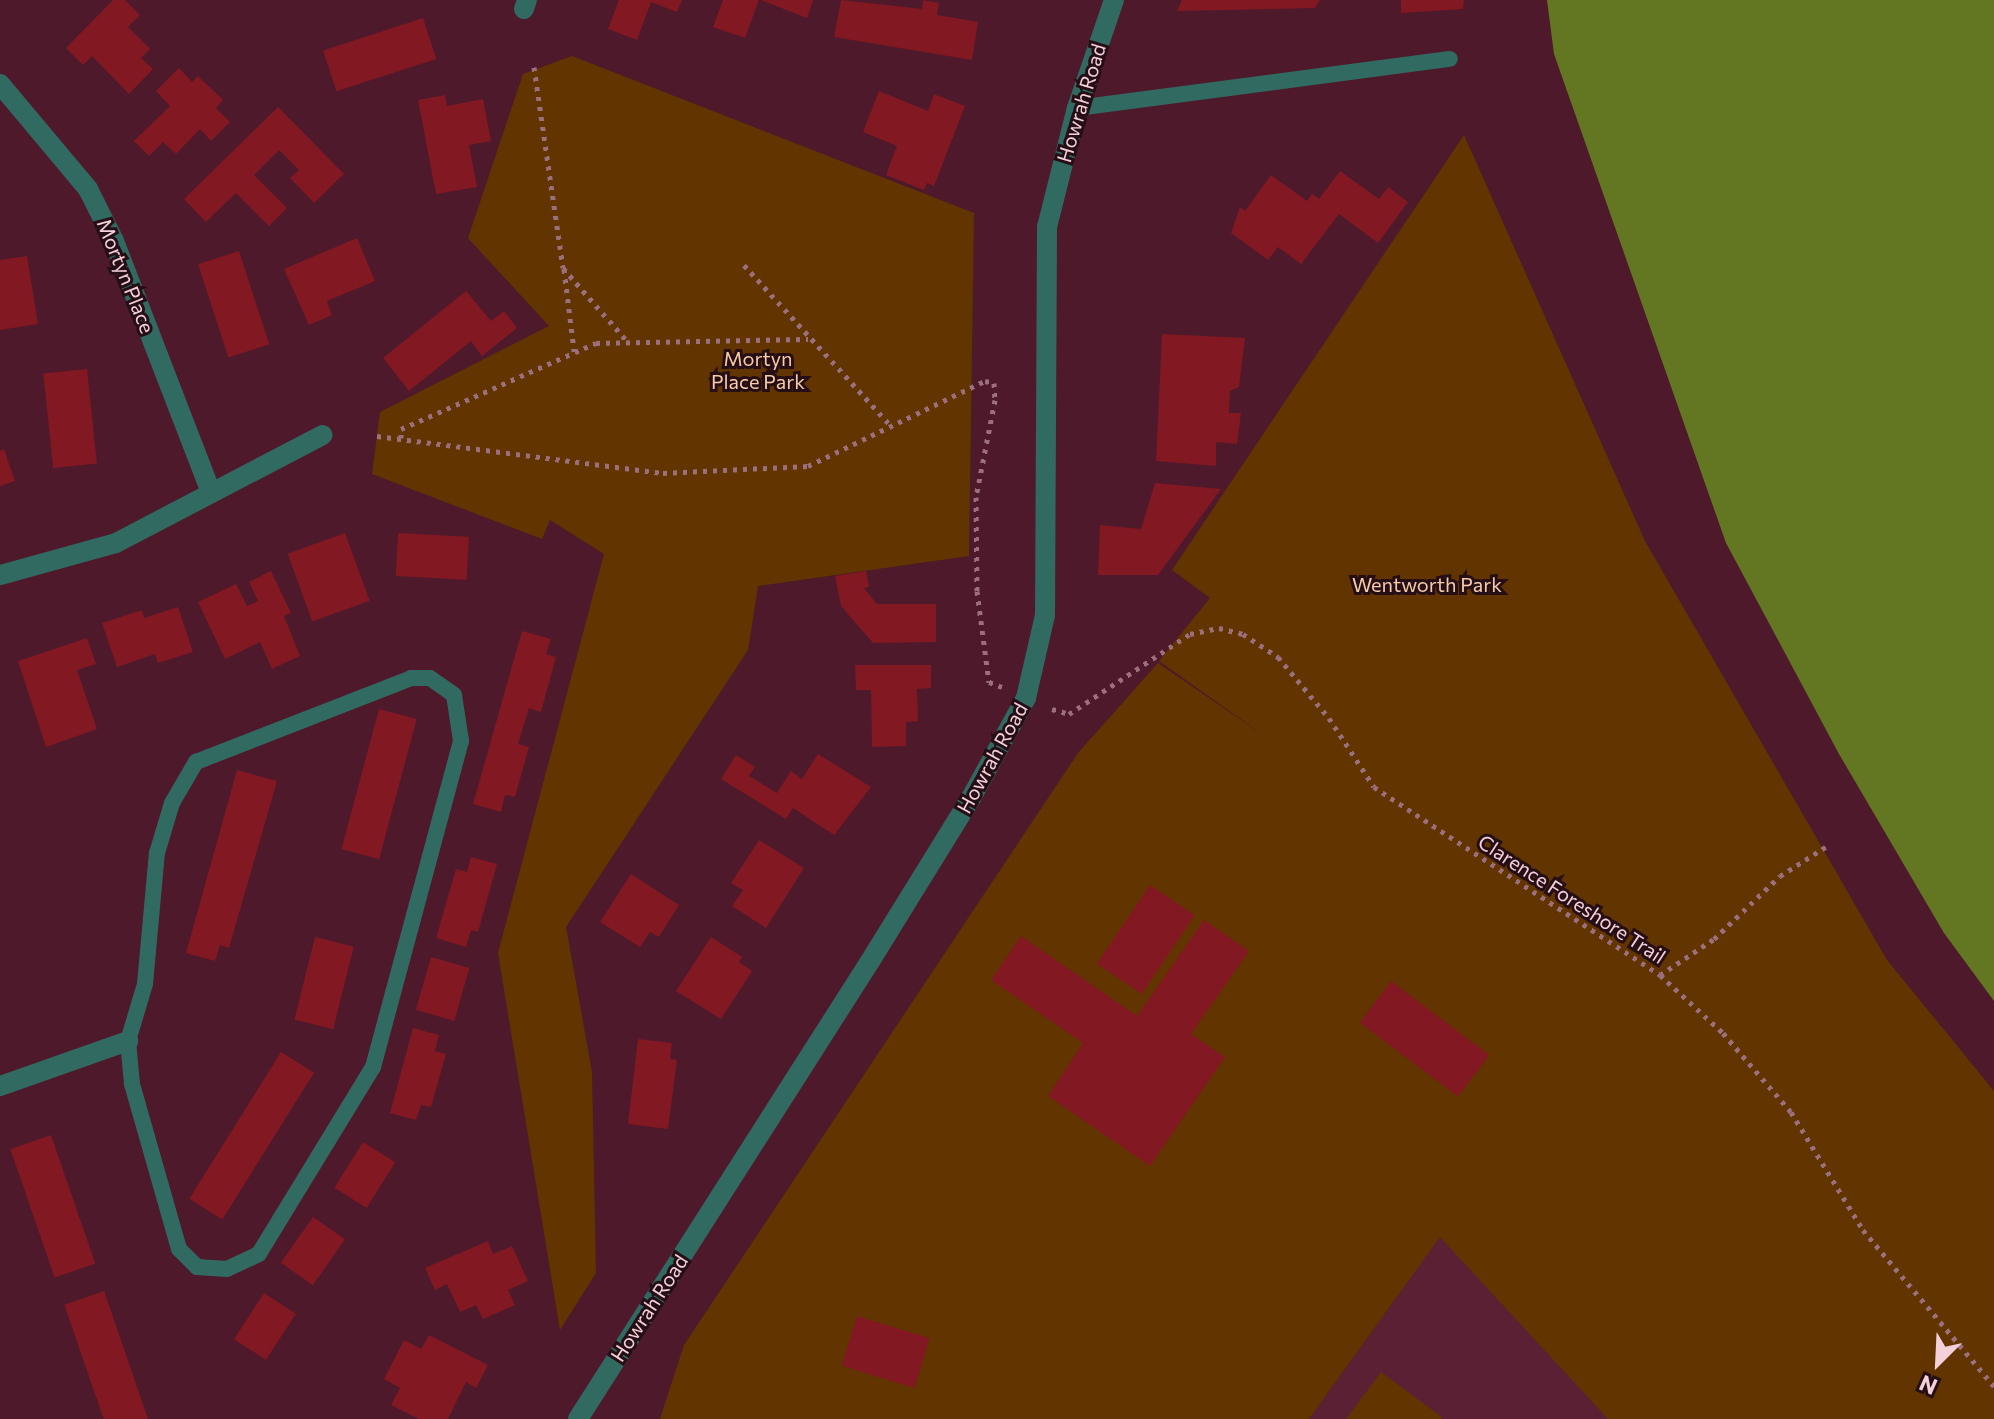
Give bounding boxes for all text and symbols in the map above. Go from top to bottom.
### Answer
street label: Howrah Road [1052,41,1110,165]
street label: Mortyn Place [92,215,160,337]
park label: Mortyn Place Park [711,346,805,393]
park label: Wentworth Park [1352,572,1502,596]
street label: Howrah Road [952,698,1032,818]
street label: Clarence Foreshore Trail [1474,829,1670,969]
street label: Howrah Road [605,1250,693,1366]
north arrow [1898,1323,1978,1403]
text: N [1915,1370,1941,1401]

